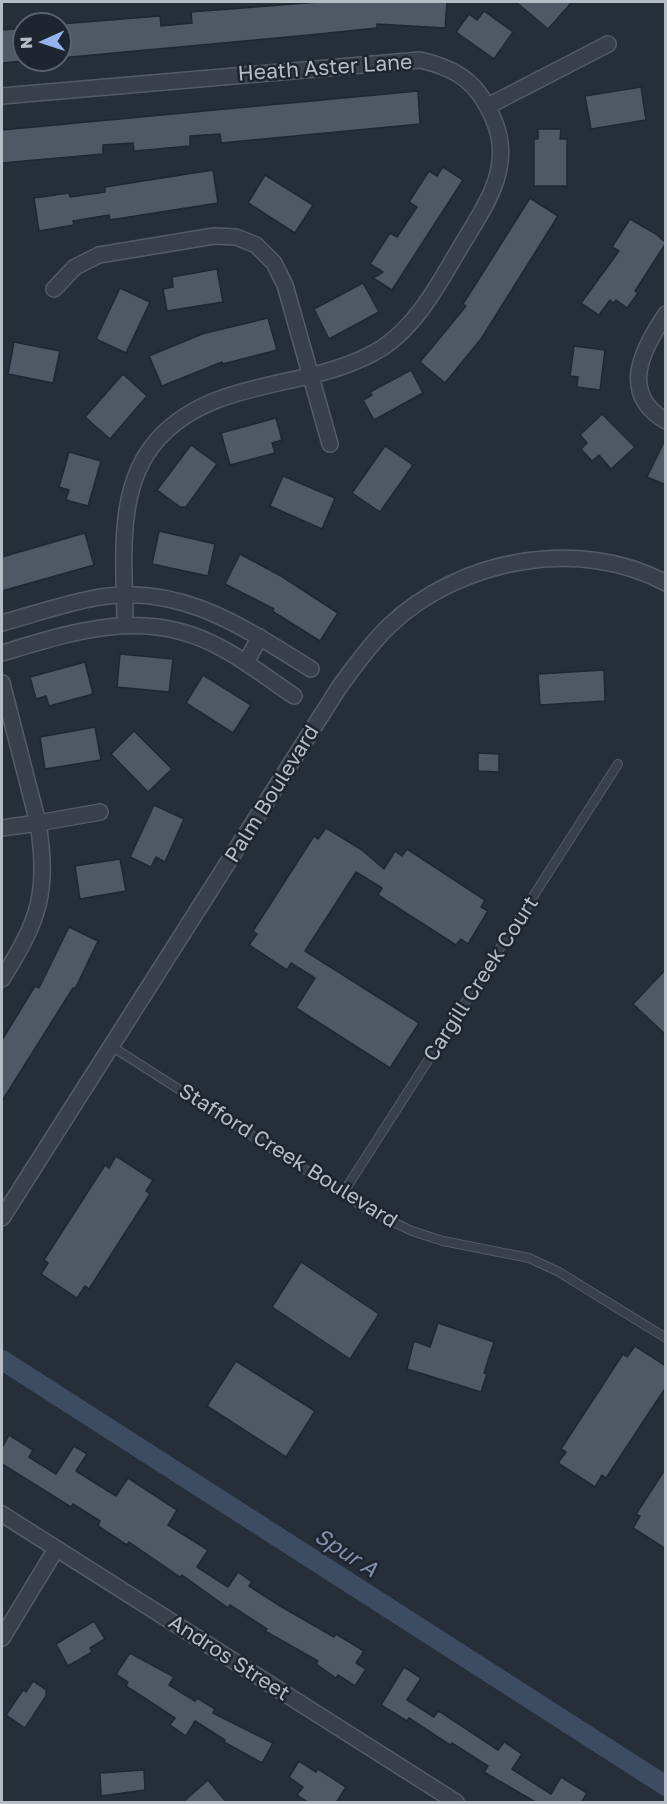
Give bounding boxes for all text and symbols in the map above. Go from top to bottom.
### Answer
north arrow [12,12,72,72]
text: N [16,36,36,49]
street label: Heath Aster Lane [237,49,413,87]
street label: Palm Boulevard [220,721,324,867]
street label: Cargill Creek Court [418,892,544,1066]
street label: Stafford Creek Boulevard [174,1078,402,1234]
water label: Spur A [310,1523,382,1583]
street label: Andros Street [164,1610,294,1706]

